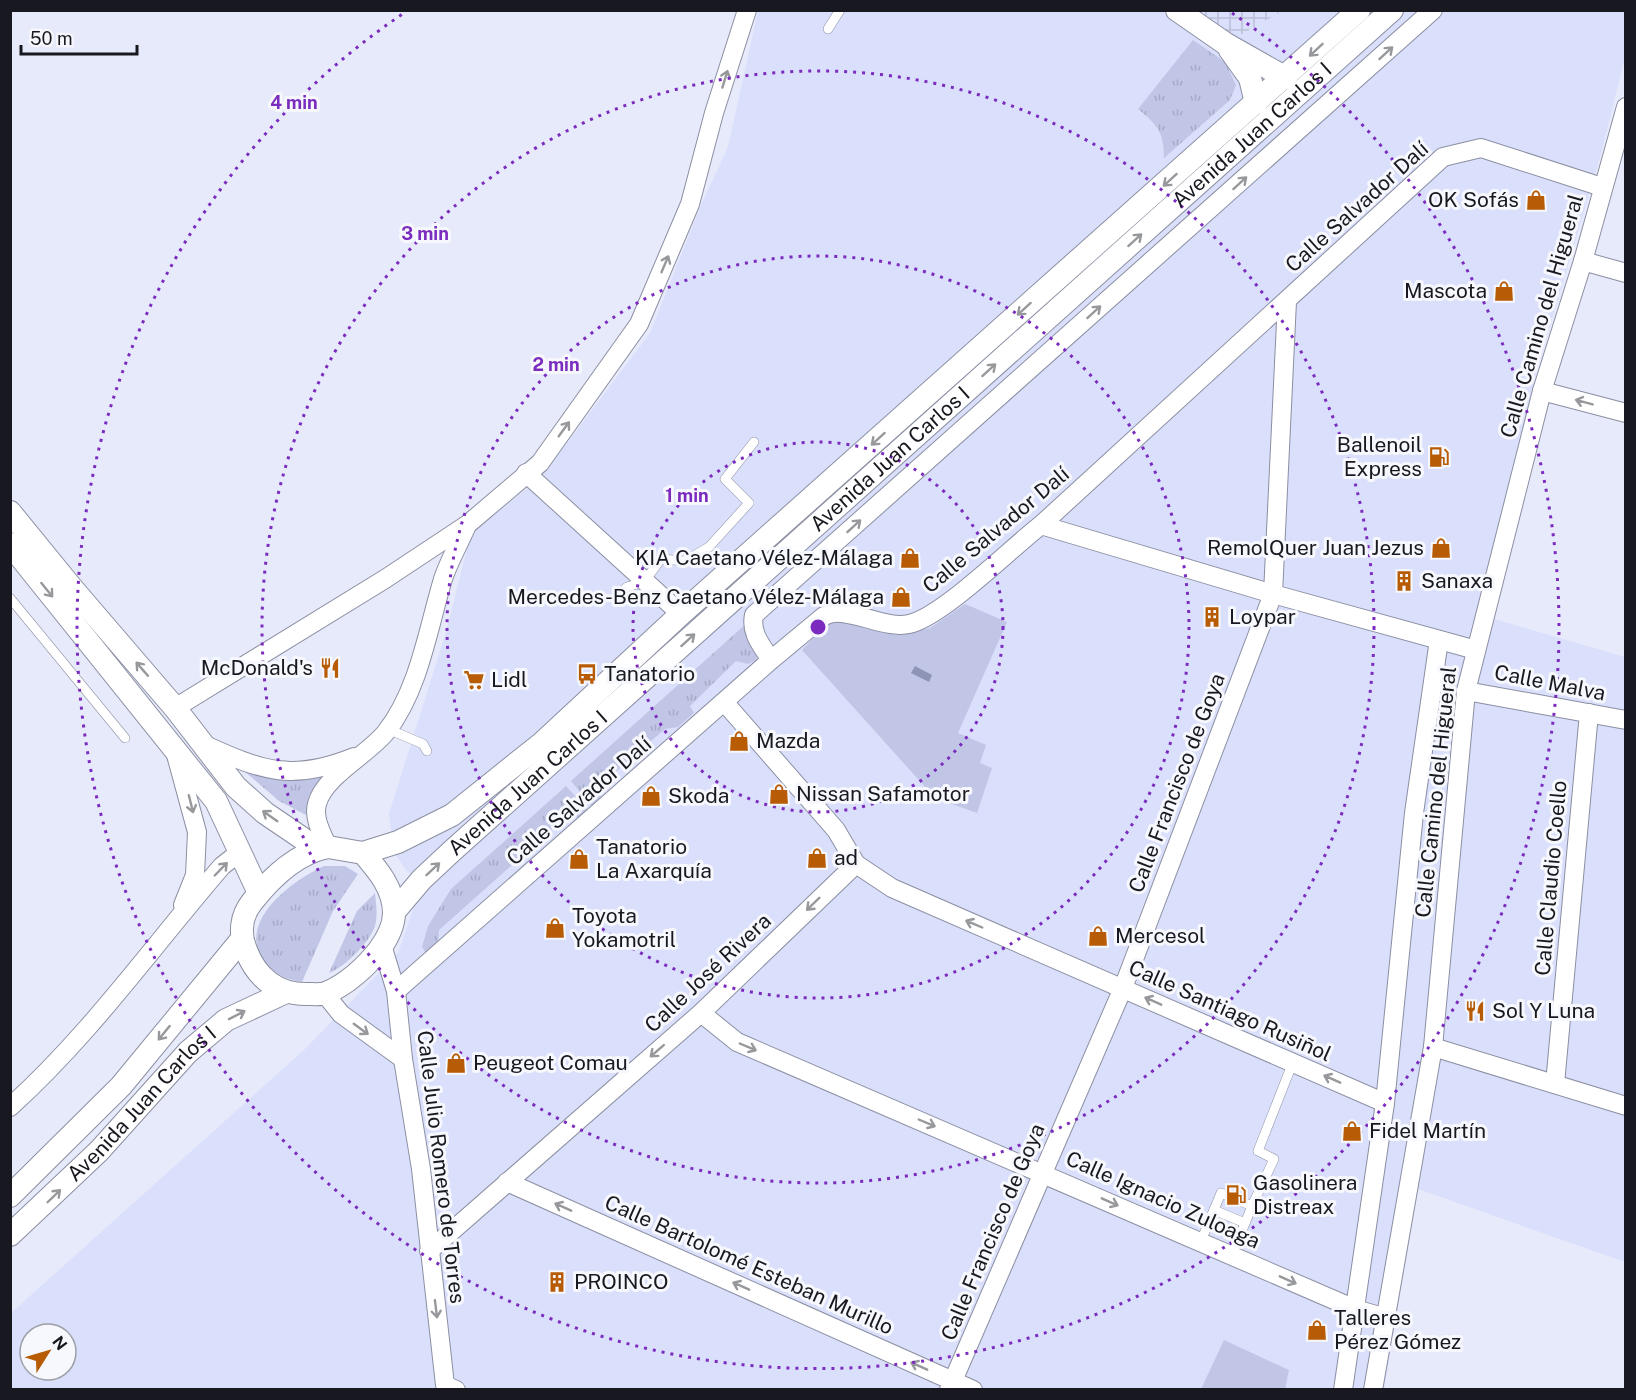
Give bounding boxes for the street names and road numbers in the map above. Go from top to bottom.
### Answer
street label: Avenida Juan Carlos I [1167,57,1337,212]
street label: Calle Salvador Dalí [1280,135,1434,277]
street label: Calle Camino del Higueral [1495,191,1588,441]
street label: Avenida Juan Carlos I [805,381,974,537]
street label: Calle Salvador Dalí [917,461,1075,598]
street label: Calle Malva [1492,659,1608,706]
street label: Calle Camino del Higueral [1410,665,1461,919]
street label: Calle Francisco de Goya [1123,670,1230,896]
street label: Avenida Juan Carlos I [443,705,612,861]
street label: Calle Salvador Dalí [501,730,657,870]
street label: Calle Claudio Coello [1530,779,1571,977]
street label: Calle José Rivera [639,908,776,1037]
street label: Calle Santiago Rusiñol [1125,955,1335,1067]
street label: Avenida Juan Carlos I [62,1021,221,1186]
street label: Calle Julio Romero de Torres [412,1029,471,1305]
street label: Calle Francisco de Goya [936,1120,1050,1344]
street label: Calle Ignacio Zuloaga [1062,1145,1264,1254]
street label: Calle Bartolomé Esteban Murillo [601,1189,897,1340]

